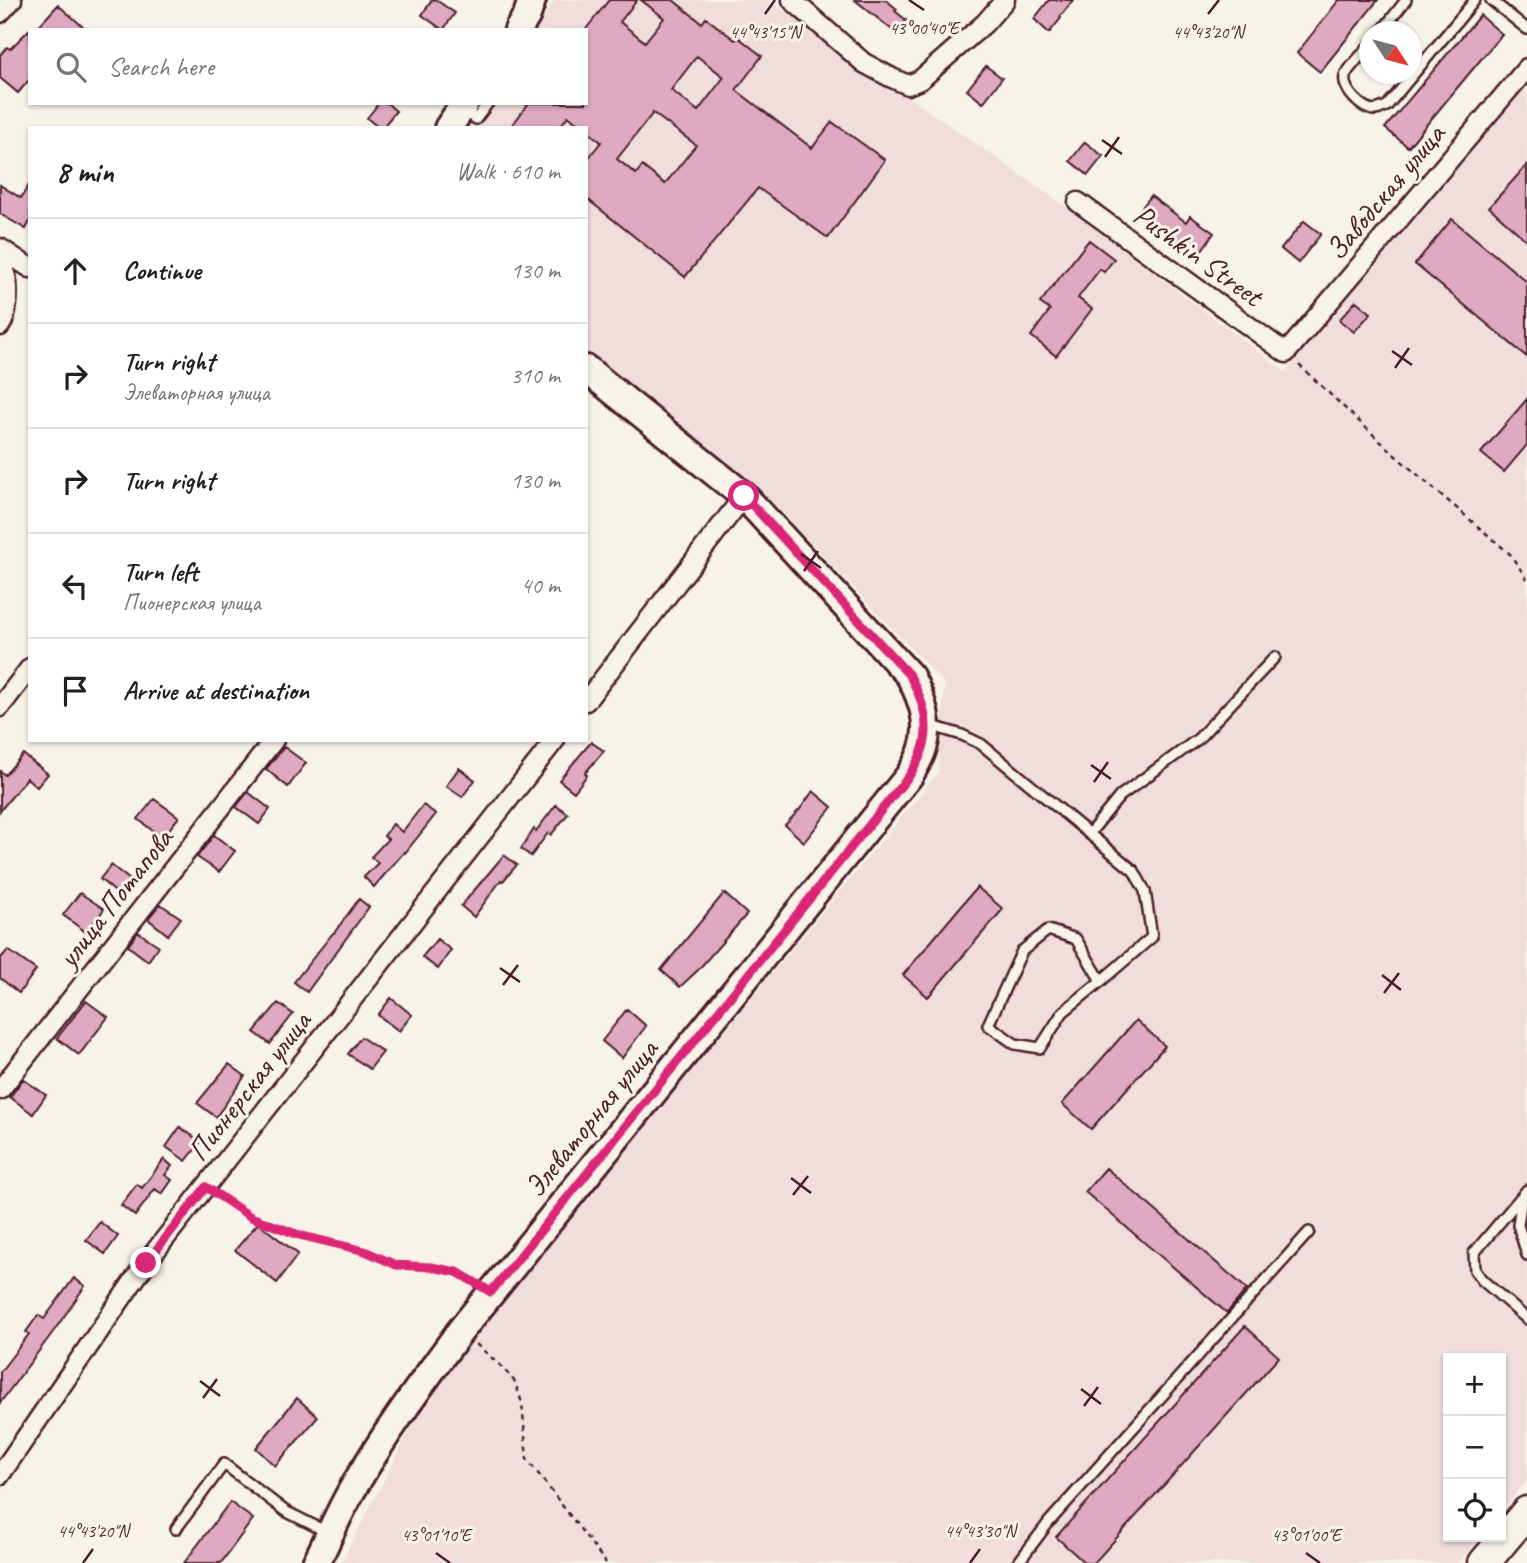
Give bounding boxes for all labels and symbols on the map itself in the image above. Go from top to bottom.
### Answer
text: 43°00'40"E [889,17,961,39]
text: 44°43'15"N [730,21,804,43]
text: 44°43'20"N [1173,21,1247,43]
north arrow [1359,21,1422,84]
street label: Заводская улица [1317,115,1454,268]
street label: Pushkin Street [1126,196,1272,316]
route start [728,480,759,511]
street label: улица Потапова [48,819,182,977]
street label: Пионерская улица [179,1002,320,1168]
street label: Элеваторная улица [516,1030,667,1204]
route end [130,1247,161,1278]
text: 44°43'20"N [58,1520,132,1542]
text: 44°43'30"N [945,1520,1019,1542]
text: 43°01'10"E [401,1524,473,1546]
text: 43°01'00"E [1271,1524,1343,1546]

